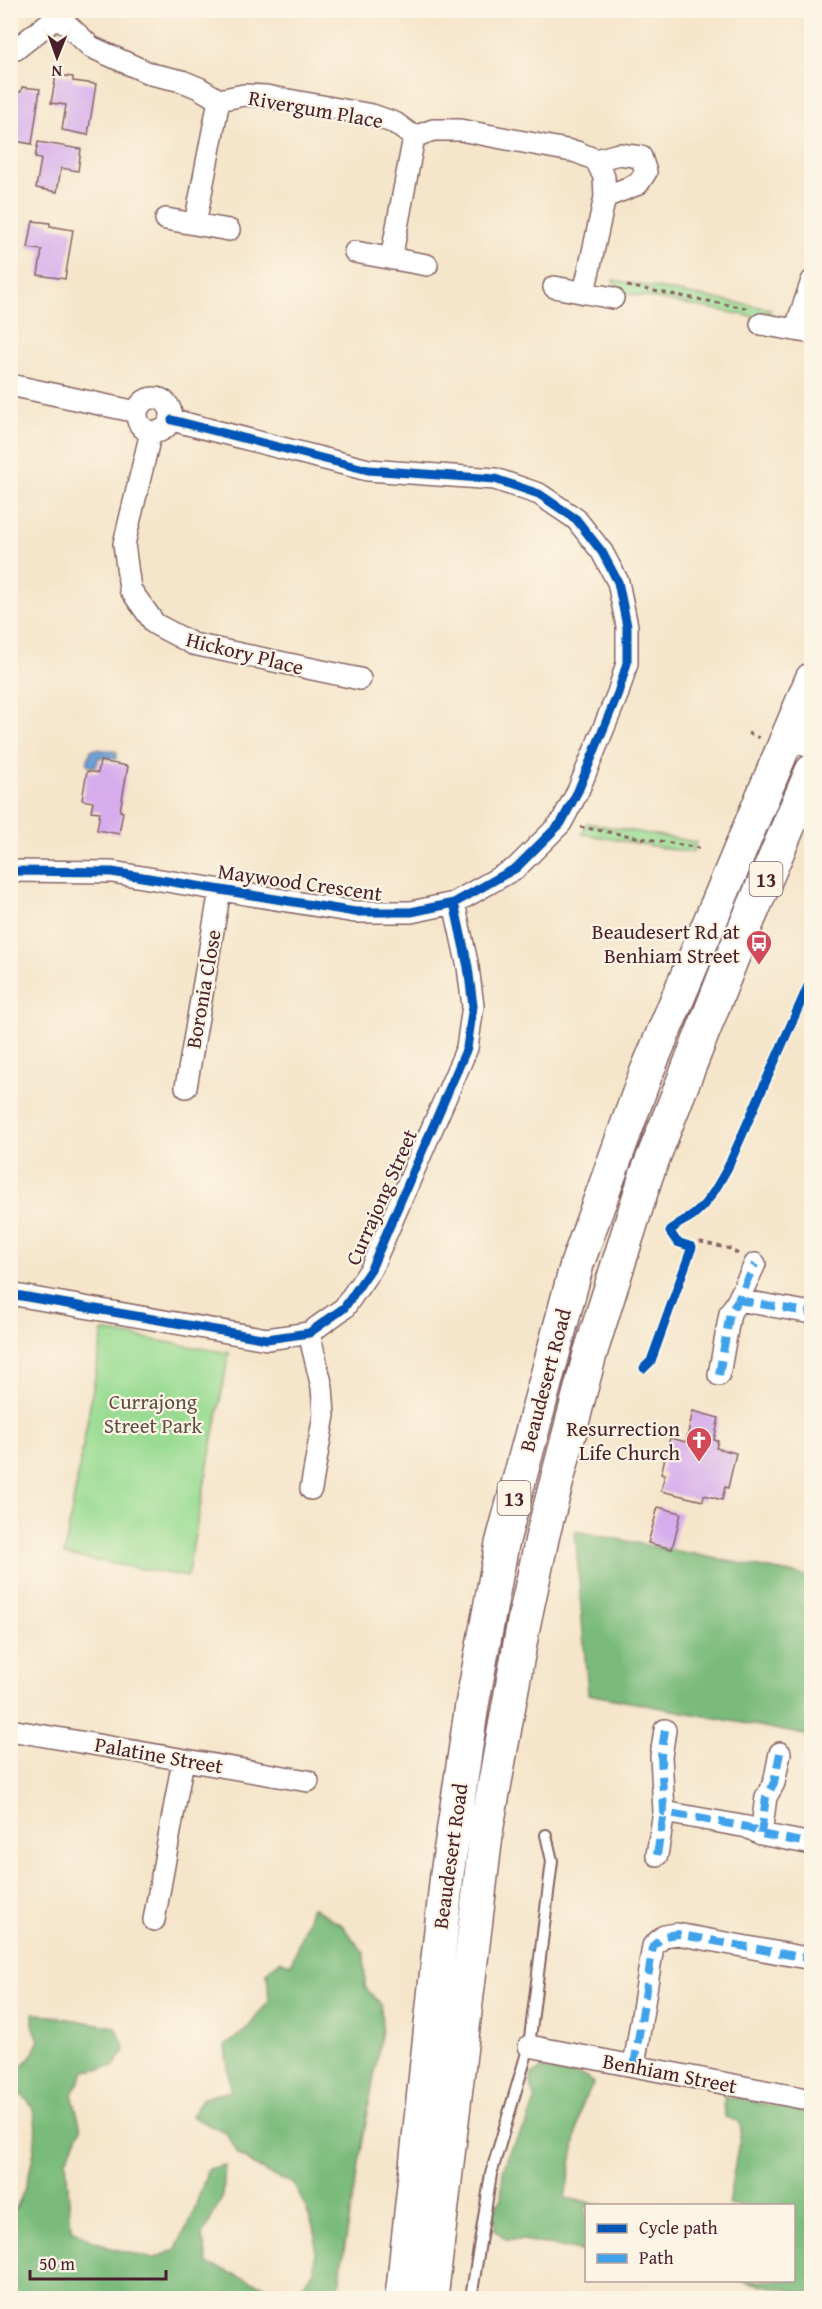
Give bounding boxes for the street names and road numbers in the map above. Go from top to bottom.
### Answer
street label: Rivergum Place [246,82,386,136]
street label: Hickory Place [183,623,307,683]
street label: Maywood Crescent [216,855,385,909]
road number: 13 [750,862,783,896]
street label: Boronia Close [177,927,229,1051]
street label: Currajong Street [337,1123,425,1270]
street label: Beaudesert Road [511,1304,579,1455]
road number: 13 [498,1481,530,1515]
street label: Palatine Street [92,1728,226,1782]
street label: Beaudesert Road [424,1780,476,1931]
street label: Benhiam Street [600,2045,740,2101]

